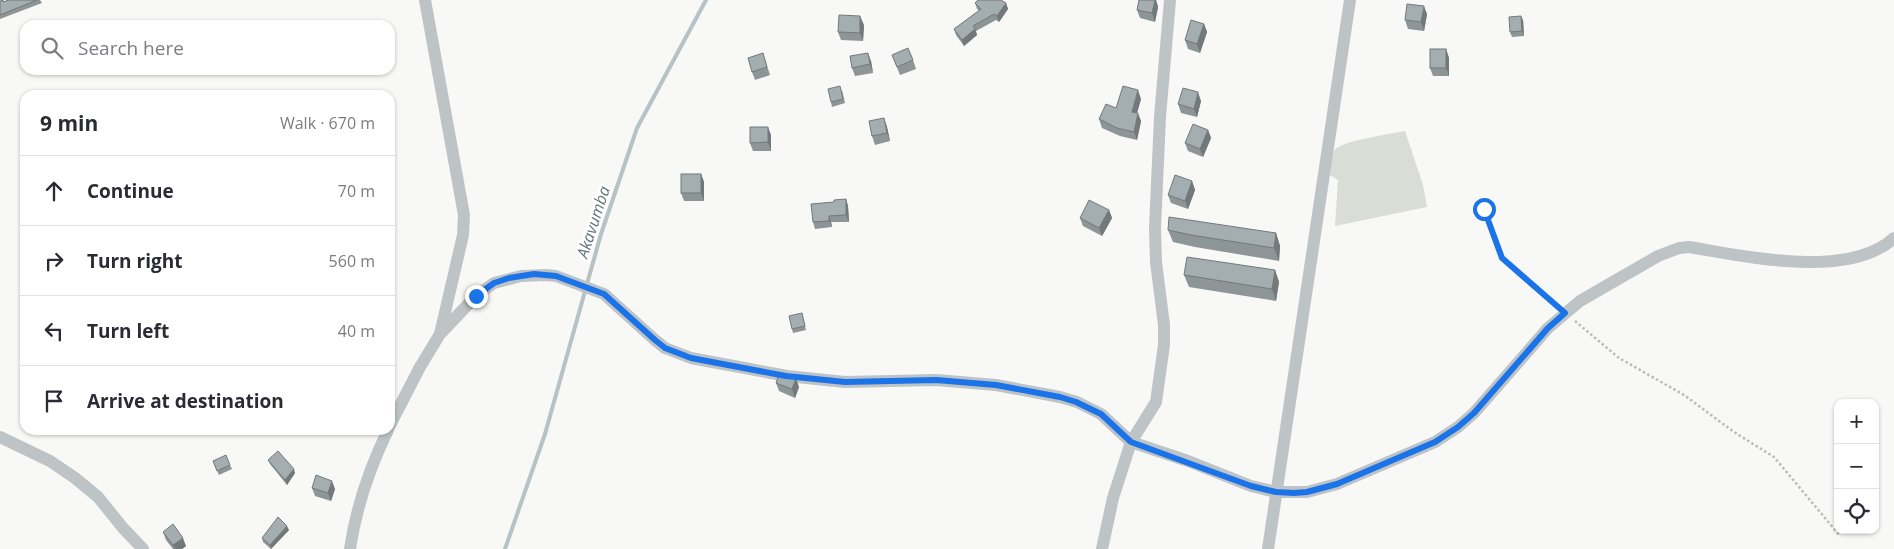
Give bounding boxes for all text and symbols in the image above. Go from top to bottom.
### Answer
search box [20,20,395,75]
icon: search [38,34,66,62]
text: Search here [78,35,184,61]
text: 9 min [40,109,98,137]
text: Walk · 670 m [280,112,375,134]
icon: ahead [40,177,68,205]
text: Continue [87,178,174,204]
text: 70 m [338,180,375,202]
water label: Akavumba [571,183,615,262]
route start [1473,198,1496,221]
icon: right [40,247,68,275]
text: Turn right [87,248,182,274]
text: 560 m [329,250,375,272]
route end [465,285,488,308]
icon: left [40,317,68,345]
text: Turn left [87,318,169,344]
text: 40 m [338,320,375,342]
icon: arrive [40,387,68,415]
text: Arrive at destination [87,388,284,414]
map controls [1834,399,1879,534]
button: + [1834,399,1879,444]
button: − [1834,444,1879,489]
button: locate [1834,489,1879,534]

